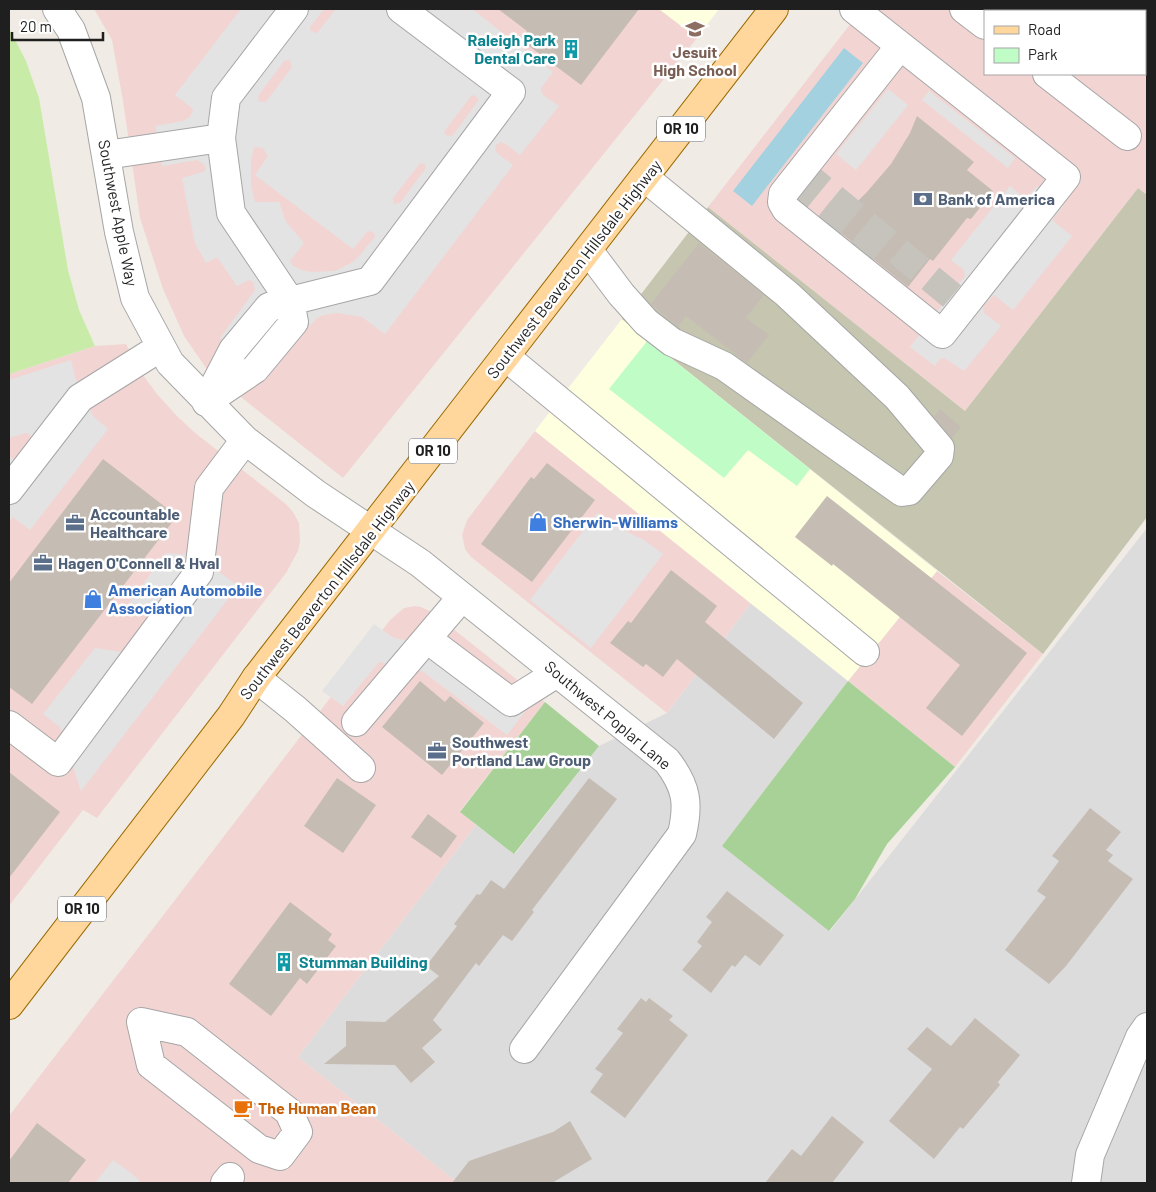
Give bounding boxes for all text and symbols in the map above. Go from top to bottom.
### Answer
scale bar [12,10,104,42]
legend [984,10,1146,75]
text: 20 m [20,17,52,35]
school or university icon: Jesuit High School [684,18,706,40]
text: Road [1028,20,1061,38]
place label: Raleigh Park Dental Care [468,30,556,67]
building icon: Raleigh Park Dental Care [560,38,582,60]
place label: Jesuit High School [653,42,737,79]
text: Park [1028,45,1058,63]
road number: OR 10 [657,116,705,142]
street label: Southwest Apple Way [95,138,142,288]
street label: Southwest Beaverton Hillsdale Highway [482,155,665,382]
bank icon: Bank of America [912,188,934,210]
place label: Bank of America [938,189,1055,208]
road number: OR 10 [409,438,457,464]
street label: Southwest Beaverton Hillsdale Highway [235,476,418,703]
place label: Accountable Healthcare [90,504,180,541]
shop icon: Sherwin-Williams [527,511,549,533]
office icon: Accountable Healthcare [64,512,86,534]
place label: Sherwin-Williams [553,512,678,531]
office icon: Hagen O'Connell & Hval [32,552,54,574]
place label: Hagen O'Connell & Hval [58,553,219,572]
place label: American Automobile Association [108,580,263,617]
shop icon: American Automobile Association [82,588,104,610]
street label: Southwest Poplar Lane [541,656,675,773]
place label: Southwest Portland Law Group [452,732,591,769]
office icon: Southwest Portland Law Group [426,740,448,762]
road number: OR 10 [58,896,106,922]
building icon: Stumman Building [273,951,295,973]
place label: Stumman Building [299,952,428,971]
cafe icon: The Human Bean [232,1097,254,1119]
place label: The Human Bean [258,1098,376,1117]

